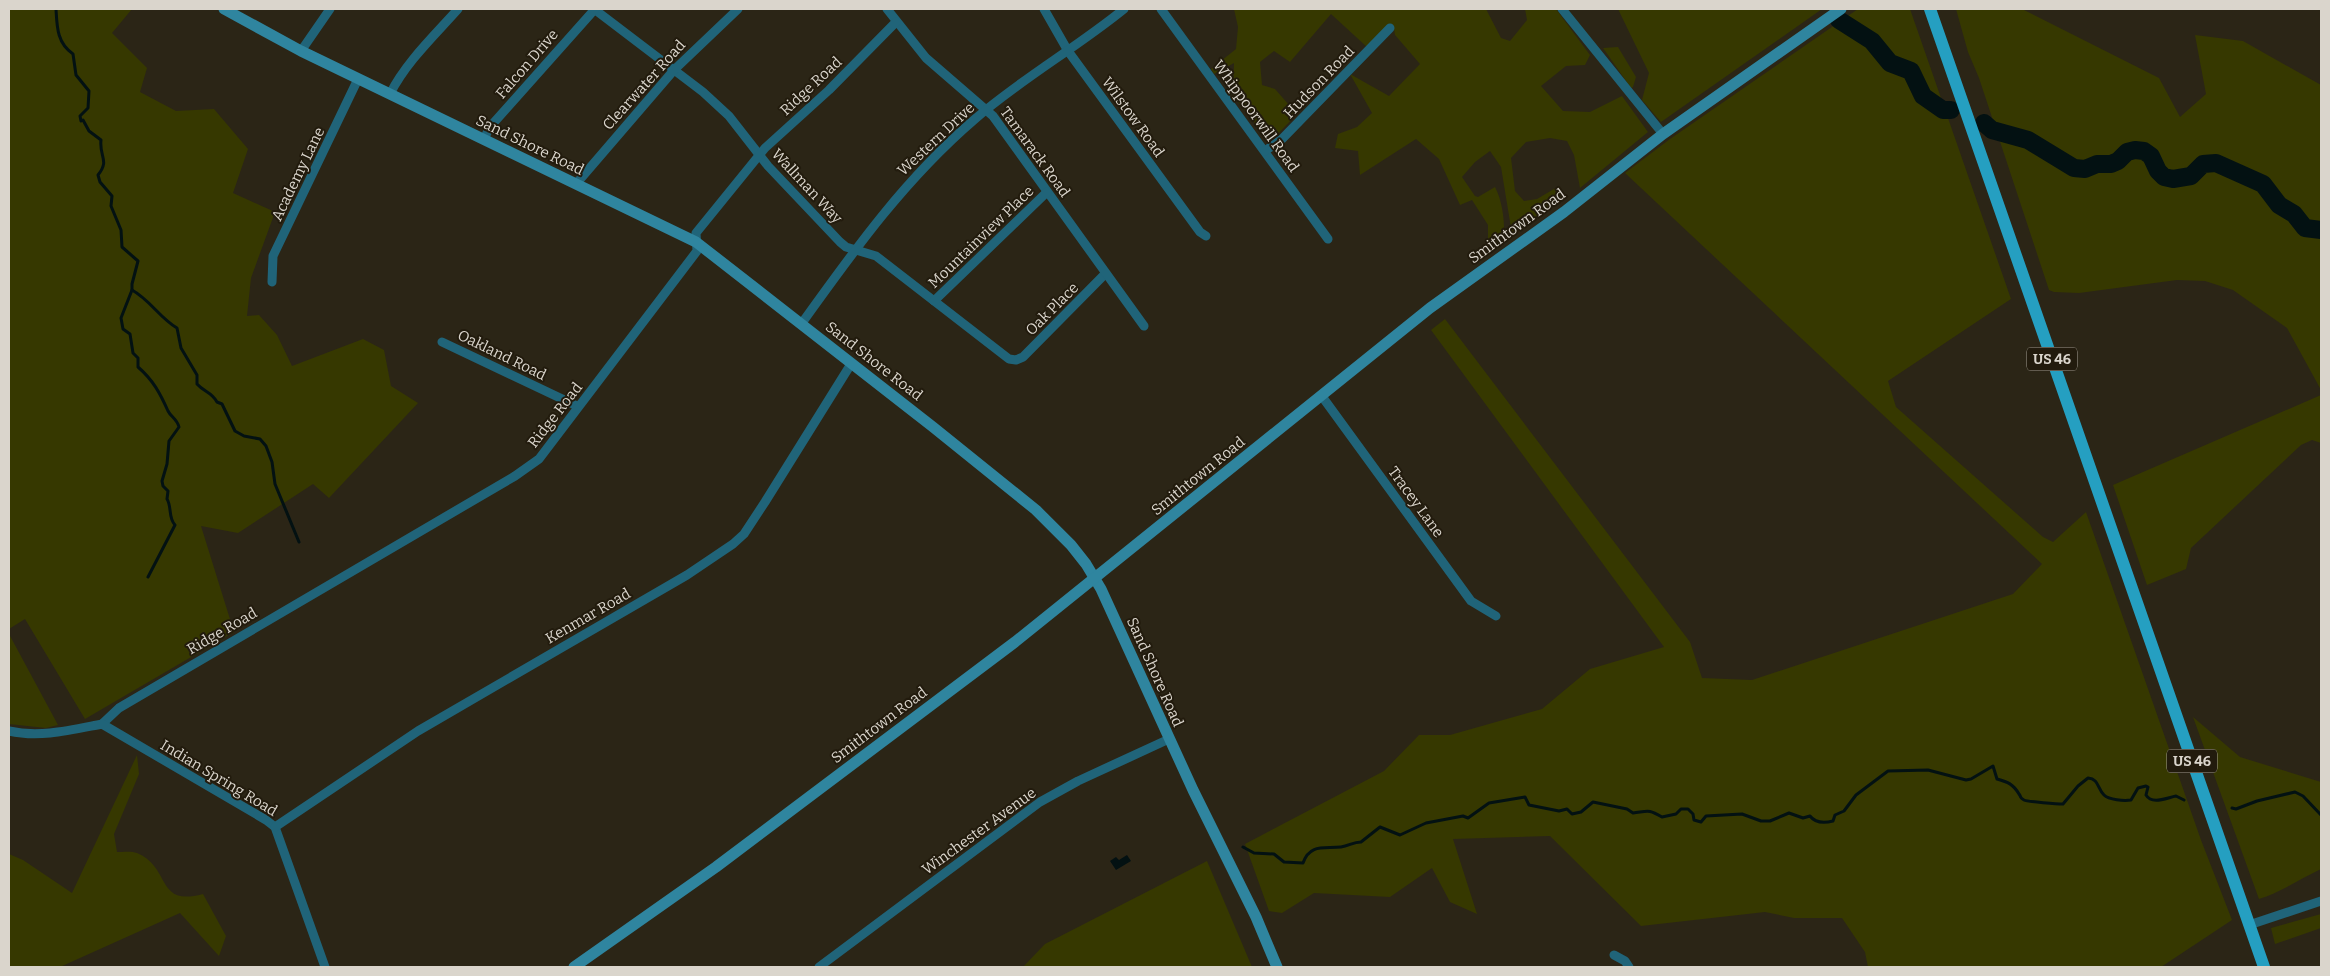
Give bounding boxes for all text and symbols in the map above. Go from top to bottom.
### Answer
street label: Falcon Drive [492,26,562,102]
street label: Clearwater Road [599,36,689,134]
street label: Hudson Road [1280,42,1358,122]
street label: Ridge Road [776,53,846,119]
street label: Whippoorwill Road [1209,56,1303,176]
street label: Wilstow Road [1098,73,1168,161]
street label: Western Drive [894,99,978,179]
street label: Tamarack Road [996,103,1074,201]
street label: Sand Shore Road [473,111,587,179]
street label: Academy Lane [268,124,328,224]
street label: Wallman Way [768,145,846,227]
street label: Mountainview Place [925,182,1037,292]
street label: Smithtown Road [1465,185,1569,267]
street label: Oak Place [1022,279,1082,339]
street label: Sand Shore Road [822,318,926,404]
street label: Oakland Road [455,326,549,384]
road number: US 46 [2027,348,2077,370]
street label: Ridge Road [524,379,586,451]
street label: Smithtown Road [1148,433,1248,519]
street label: Tracey Lane [1384,463,1448,541]
street label: Kenmar Road [542,584,634,648]
street label: Ridge Road [184,604,260,658]
street label: Sand Shore Road [1123,614,1187,730]
street label: Smithtown Road [828,683,930,767]
street label: Indian Spring Road [157,736,281,820]
road number: US 46 [2167,749,2217,772]
street label: Winchester Avenue [918,784,1040,878]

